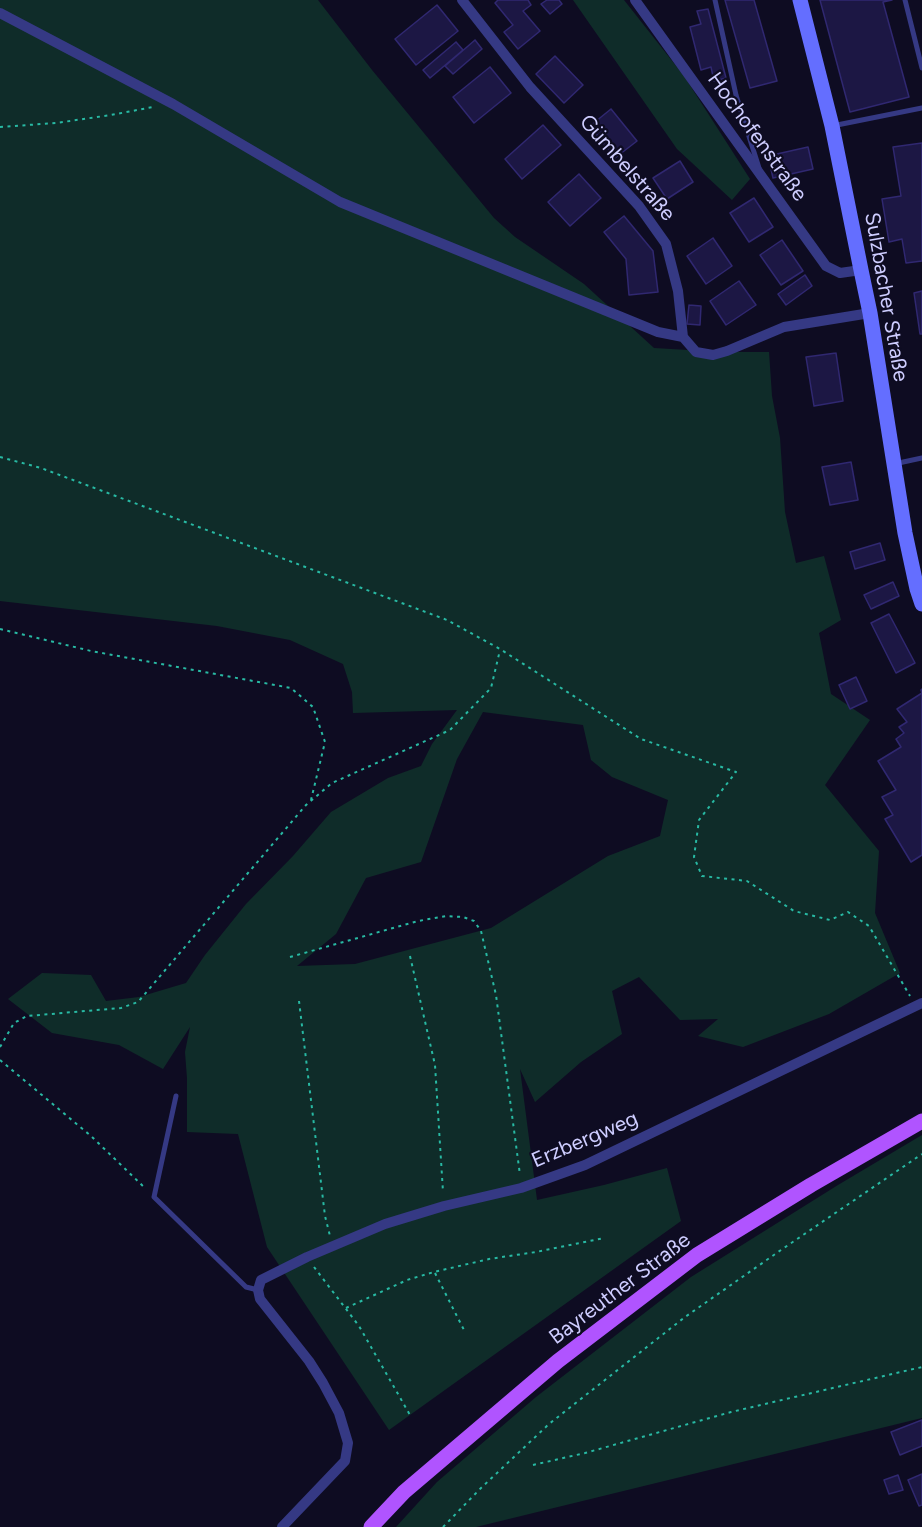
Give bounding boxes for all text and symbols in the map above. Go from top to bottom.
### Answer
street label: Hochofenstraße [702,68,812,206]
street label: Gümbelstraße [574,110,680,226]
street label: Sulzbacher Straße [859,210,913,384]
street label: Erzbergweg [528,1106,642,1174]
street label: Bayreuther Straße [545,1228,695,1350]

